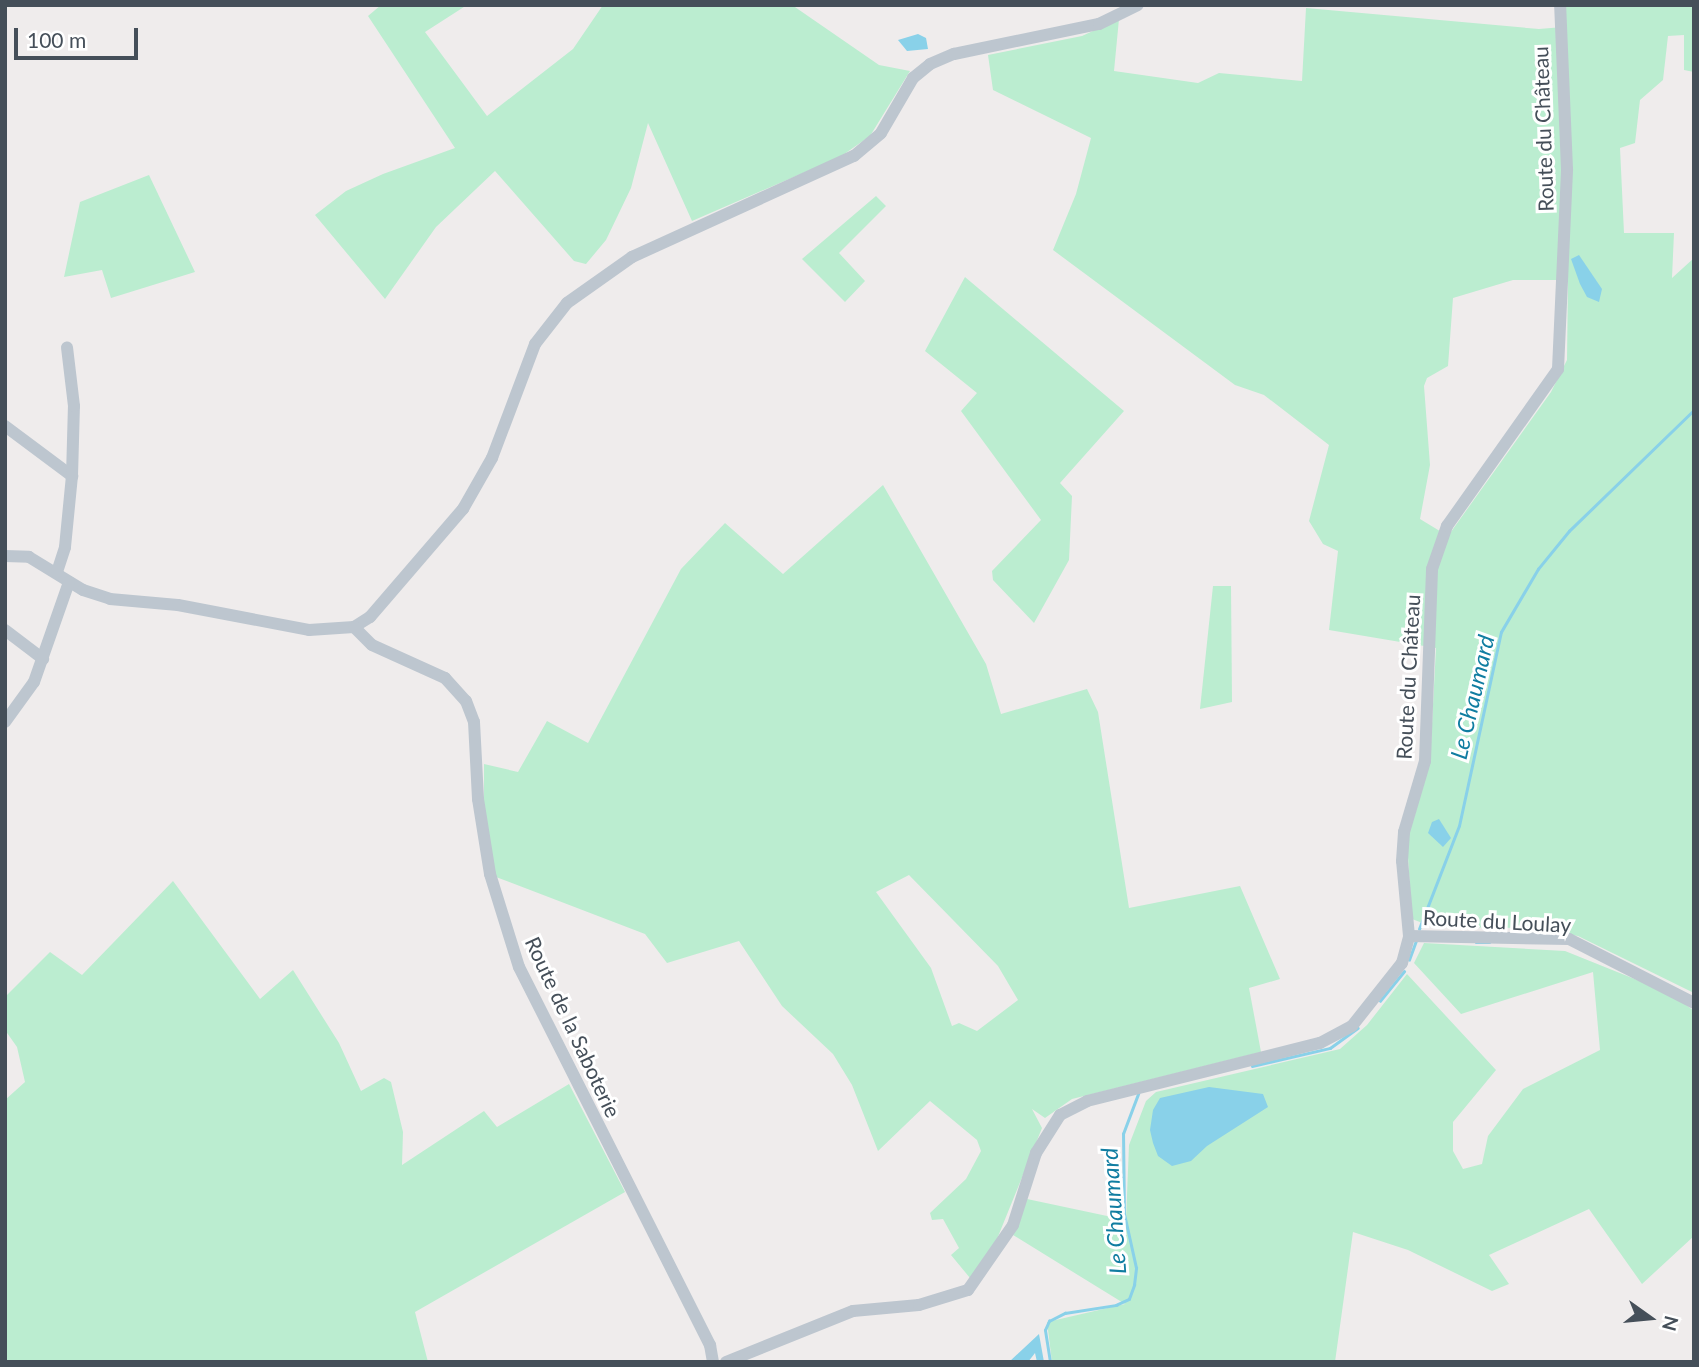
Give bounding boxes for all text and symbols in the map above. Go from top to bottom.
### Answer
scale bar [18,14,142,58]
text: 100 m [27,27,86,52]
street label: Route du Château [1528,46,1558,212]
street label: Route du Château [1391,594,1425,760]
water label: Le Chaumard [1444,632,1500,762]
street label: Route du Loulay [1422,905,1572,937]
street label: Route de la Saboterie [520,933,626,1121]
water label: Le Chaumard [1095,1147,1131,1275]
north arrow [1615,1283,1685,1353]
text: N [1658,1314,1684,1334]

